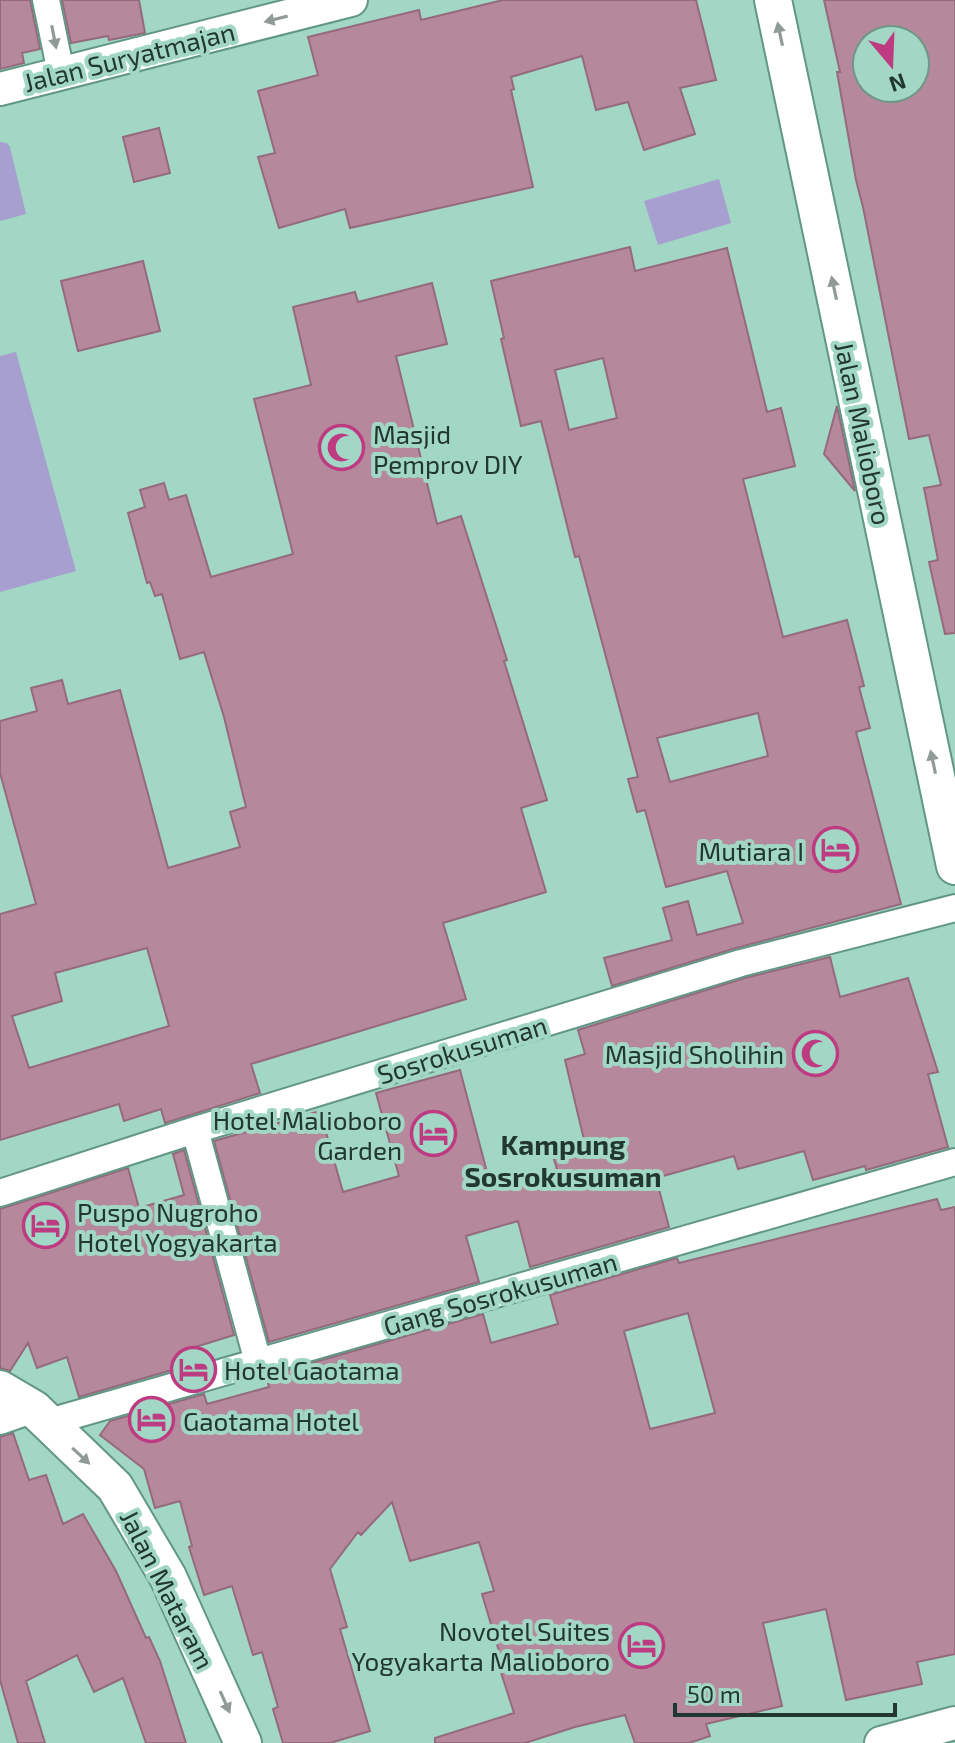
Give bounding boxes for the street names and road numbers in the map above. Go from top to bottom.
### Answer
street label: Jalan Suryatmajan [20,15,238,97]
street label: Jalan Malioboro [829,339,899,527]
street label: Sosrokusuman [373,1008,551,1090]
street label: Gang Sosrokusuman [380,1245,620,1341]
street label: Jalan Mataram [115,1504,221,1674]

